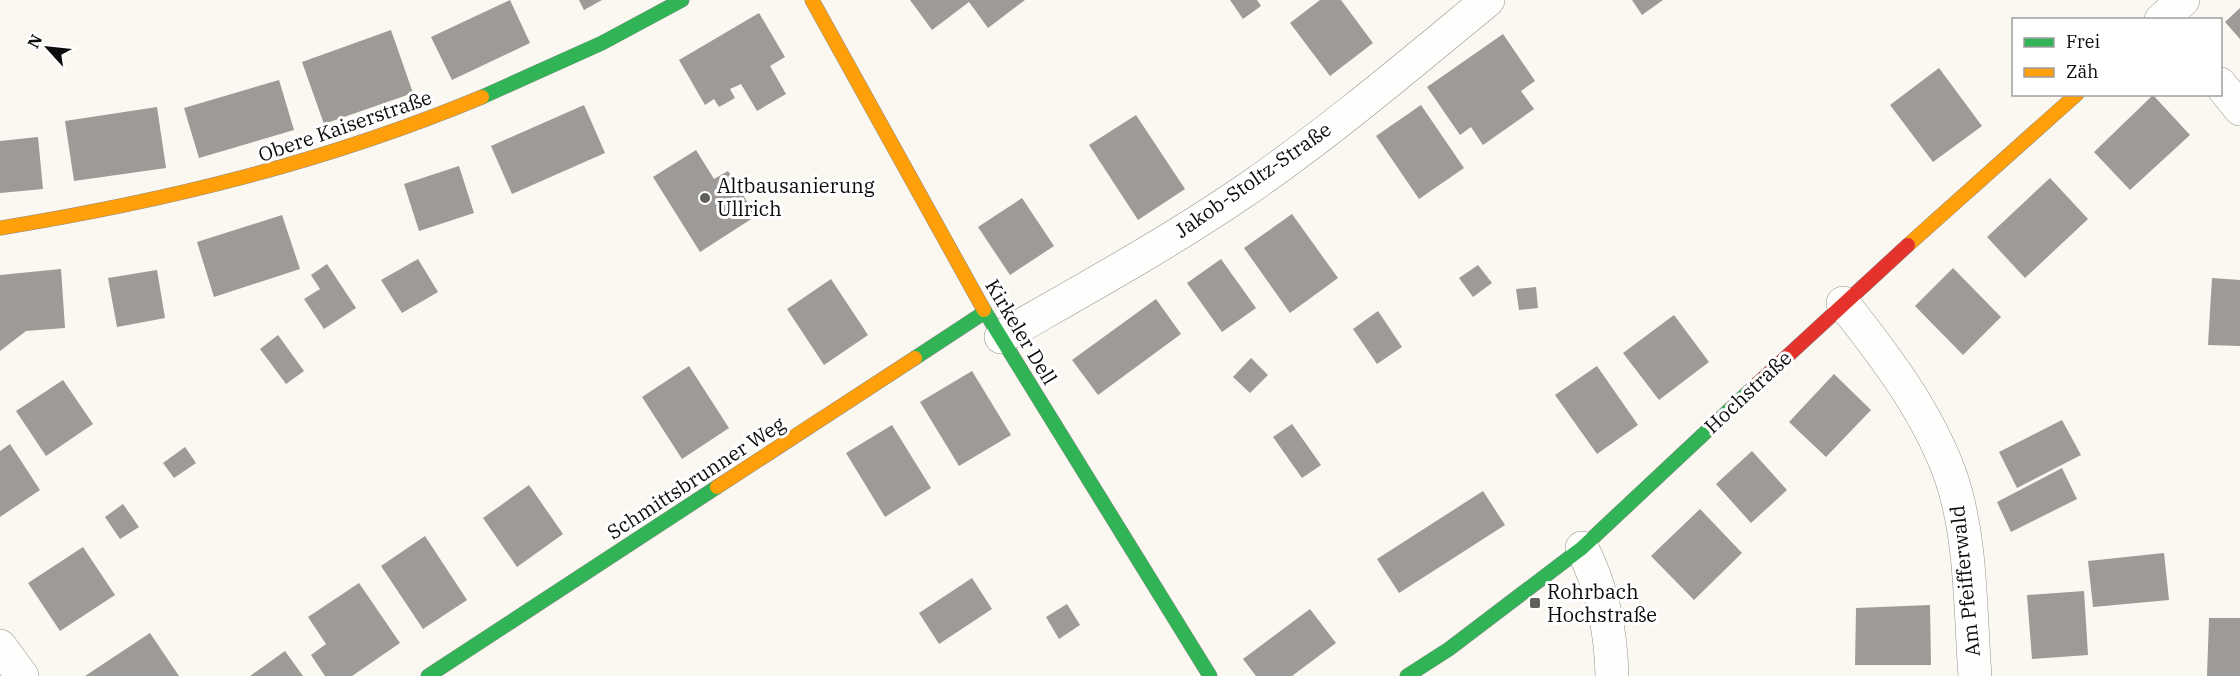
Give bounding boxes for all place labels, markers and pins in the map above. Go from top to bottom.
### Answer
place label: Altbausanierung Ullrich [717,172,875,222]
marker: Altbausanierung Ullrich [698,191,712,205]
place label: Rohrbach Hochstraße [1547,578,1657,628]
marker: Rohrbach Hochstraße [1528,596,1542,610]

